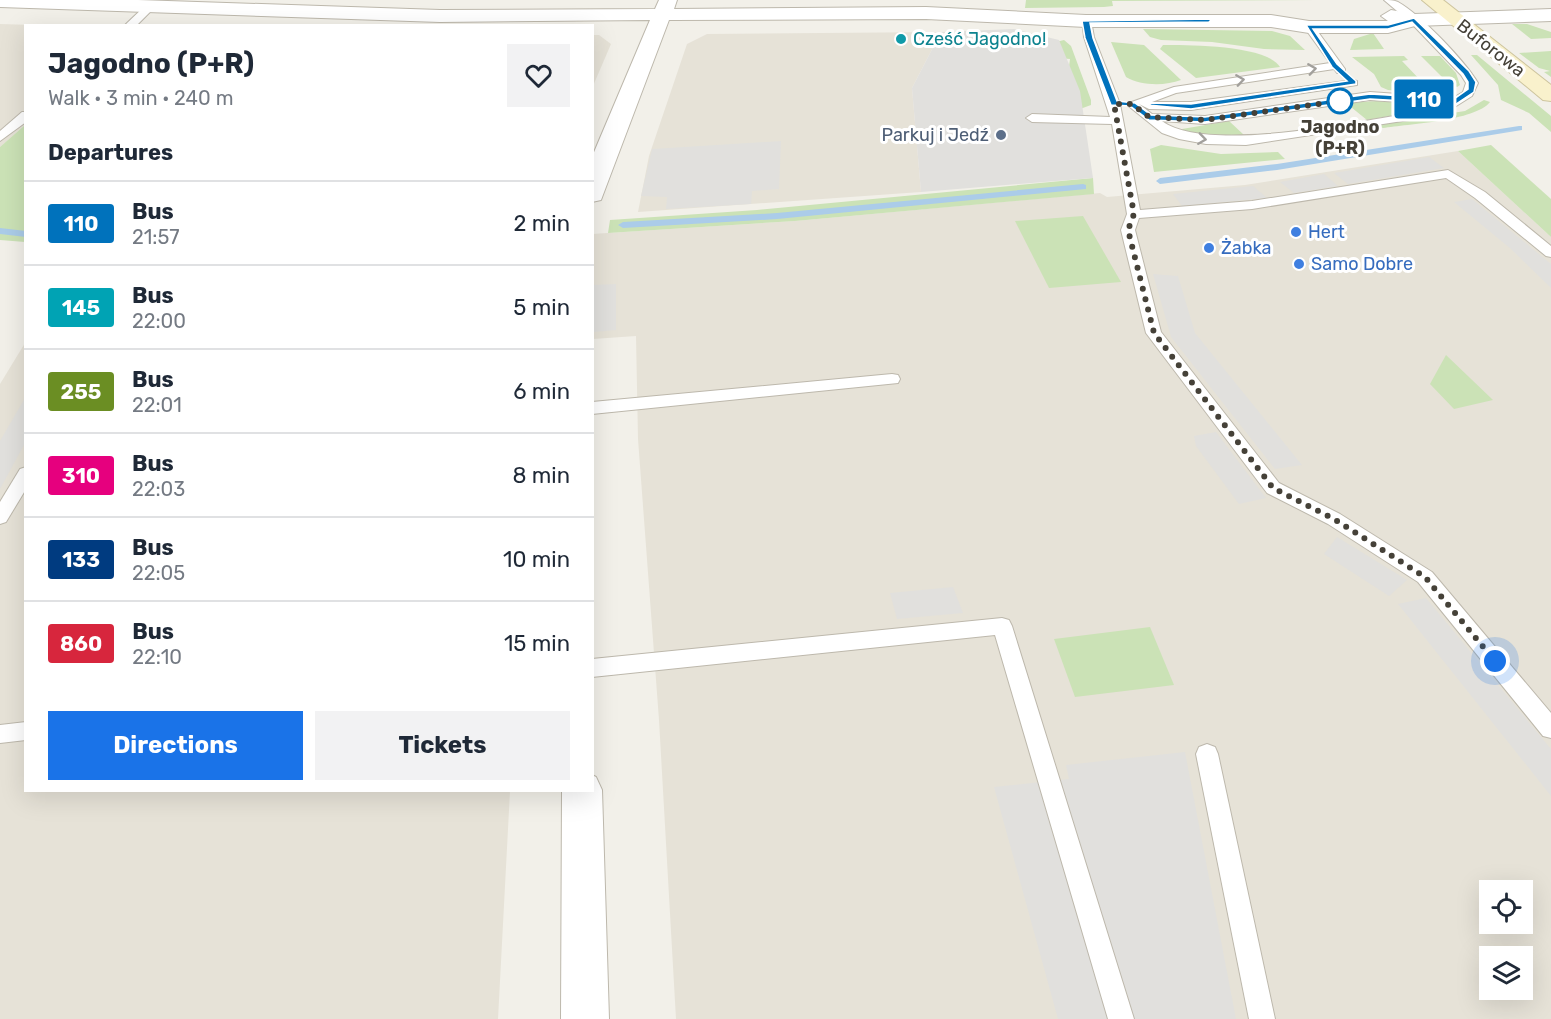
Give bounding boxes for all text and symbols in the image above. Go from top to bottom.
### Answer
street label: Buforowa [1452,14,1530,82]
place label: Cześć Jagodno! [913,28,1046,50]
marker: Cześć Jagodno! [894,32,908,46]
button: heart [507,44,570,107]
text: Jagodno (P+R) [48,47,254,80]
one-way arrow [1307,64,1316,76]
one-way arrow [1235,74,1244,86]
line badge: 110 [1390,80,1458,118]
text: Walk · 3 min · 240 m [48,86,233,110]
text: 110 [1406,87,1442,112]
marker: Jagodno (P+R) [1327,88,1353,114]
place label: Jagodno (P+R) [1300,116,1380,159]
place label: Parkuj i Jedź [882,124,989,146]
marker: Parkuj i Jedź [994,128,1008,142]
one-way arrow [1197,133,1206,145]
text: Departures [48,139,173,166]
text: Bus [132,198,174,225]
text: 2 min [513,210,570,237]
text: 110 [63,211,99,236]
place label: Hert [1308,221,1345,243]
text: 21:57 [132,225,180,249]
marker: Hert [1289,225,1303,239]
place label: Żabka [1221,237,1272,259]
marker: Żabka [1202,241,1216,255]
place label: Samo Dobre [1311,253,1413,275]
marker: Samo Dobre [1292,257,1306,271]
text: Bus [132,282,174,309]
text: 5 min [513,294,570,321]
text: 145 [62,295,100,320]
text: 22:00 [132,309,186,333]
text: Bus [132,366,174,393]
text: 6 min [513,378,570,405]
text: 255 [61,379,101,404]
text: 22:01 [132,393,182,417]
text: Bus [132,450,174,477]
text: 8 min [512,462,570,489]
text: 310 [62,463,100,488]
text: 22:03 [132,477,185,501]
text: Bus [132,534,174,561]
text: 10 min [503,546,570,573]
text: 133 [62,547,100,572]
text: 22:05 [132,561,185,585]
text: Bus [132,618,174,645]
text: 15 min [504,630,570,657]
text: 860 [60,631,102,656]
text: 22:10 [132,645,182,669]
your location [1480,646,1510,676]
button: Directions [48,711,303,780]
button: Tickets [315,711,570,780]
map controls [1479,880,1533,1000]
button: locate [1479,880,1533,934]
button: layers [1479,946,1533,1000]

